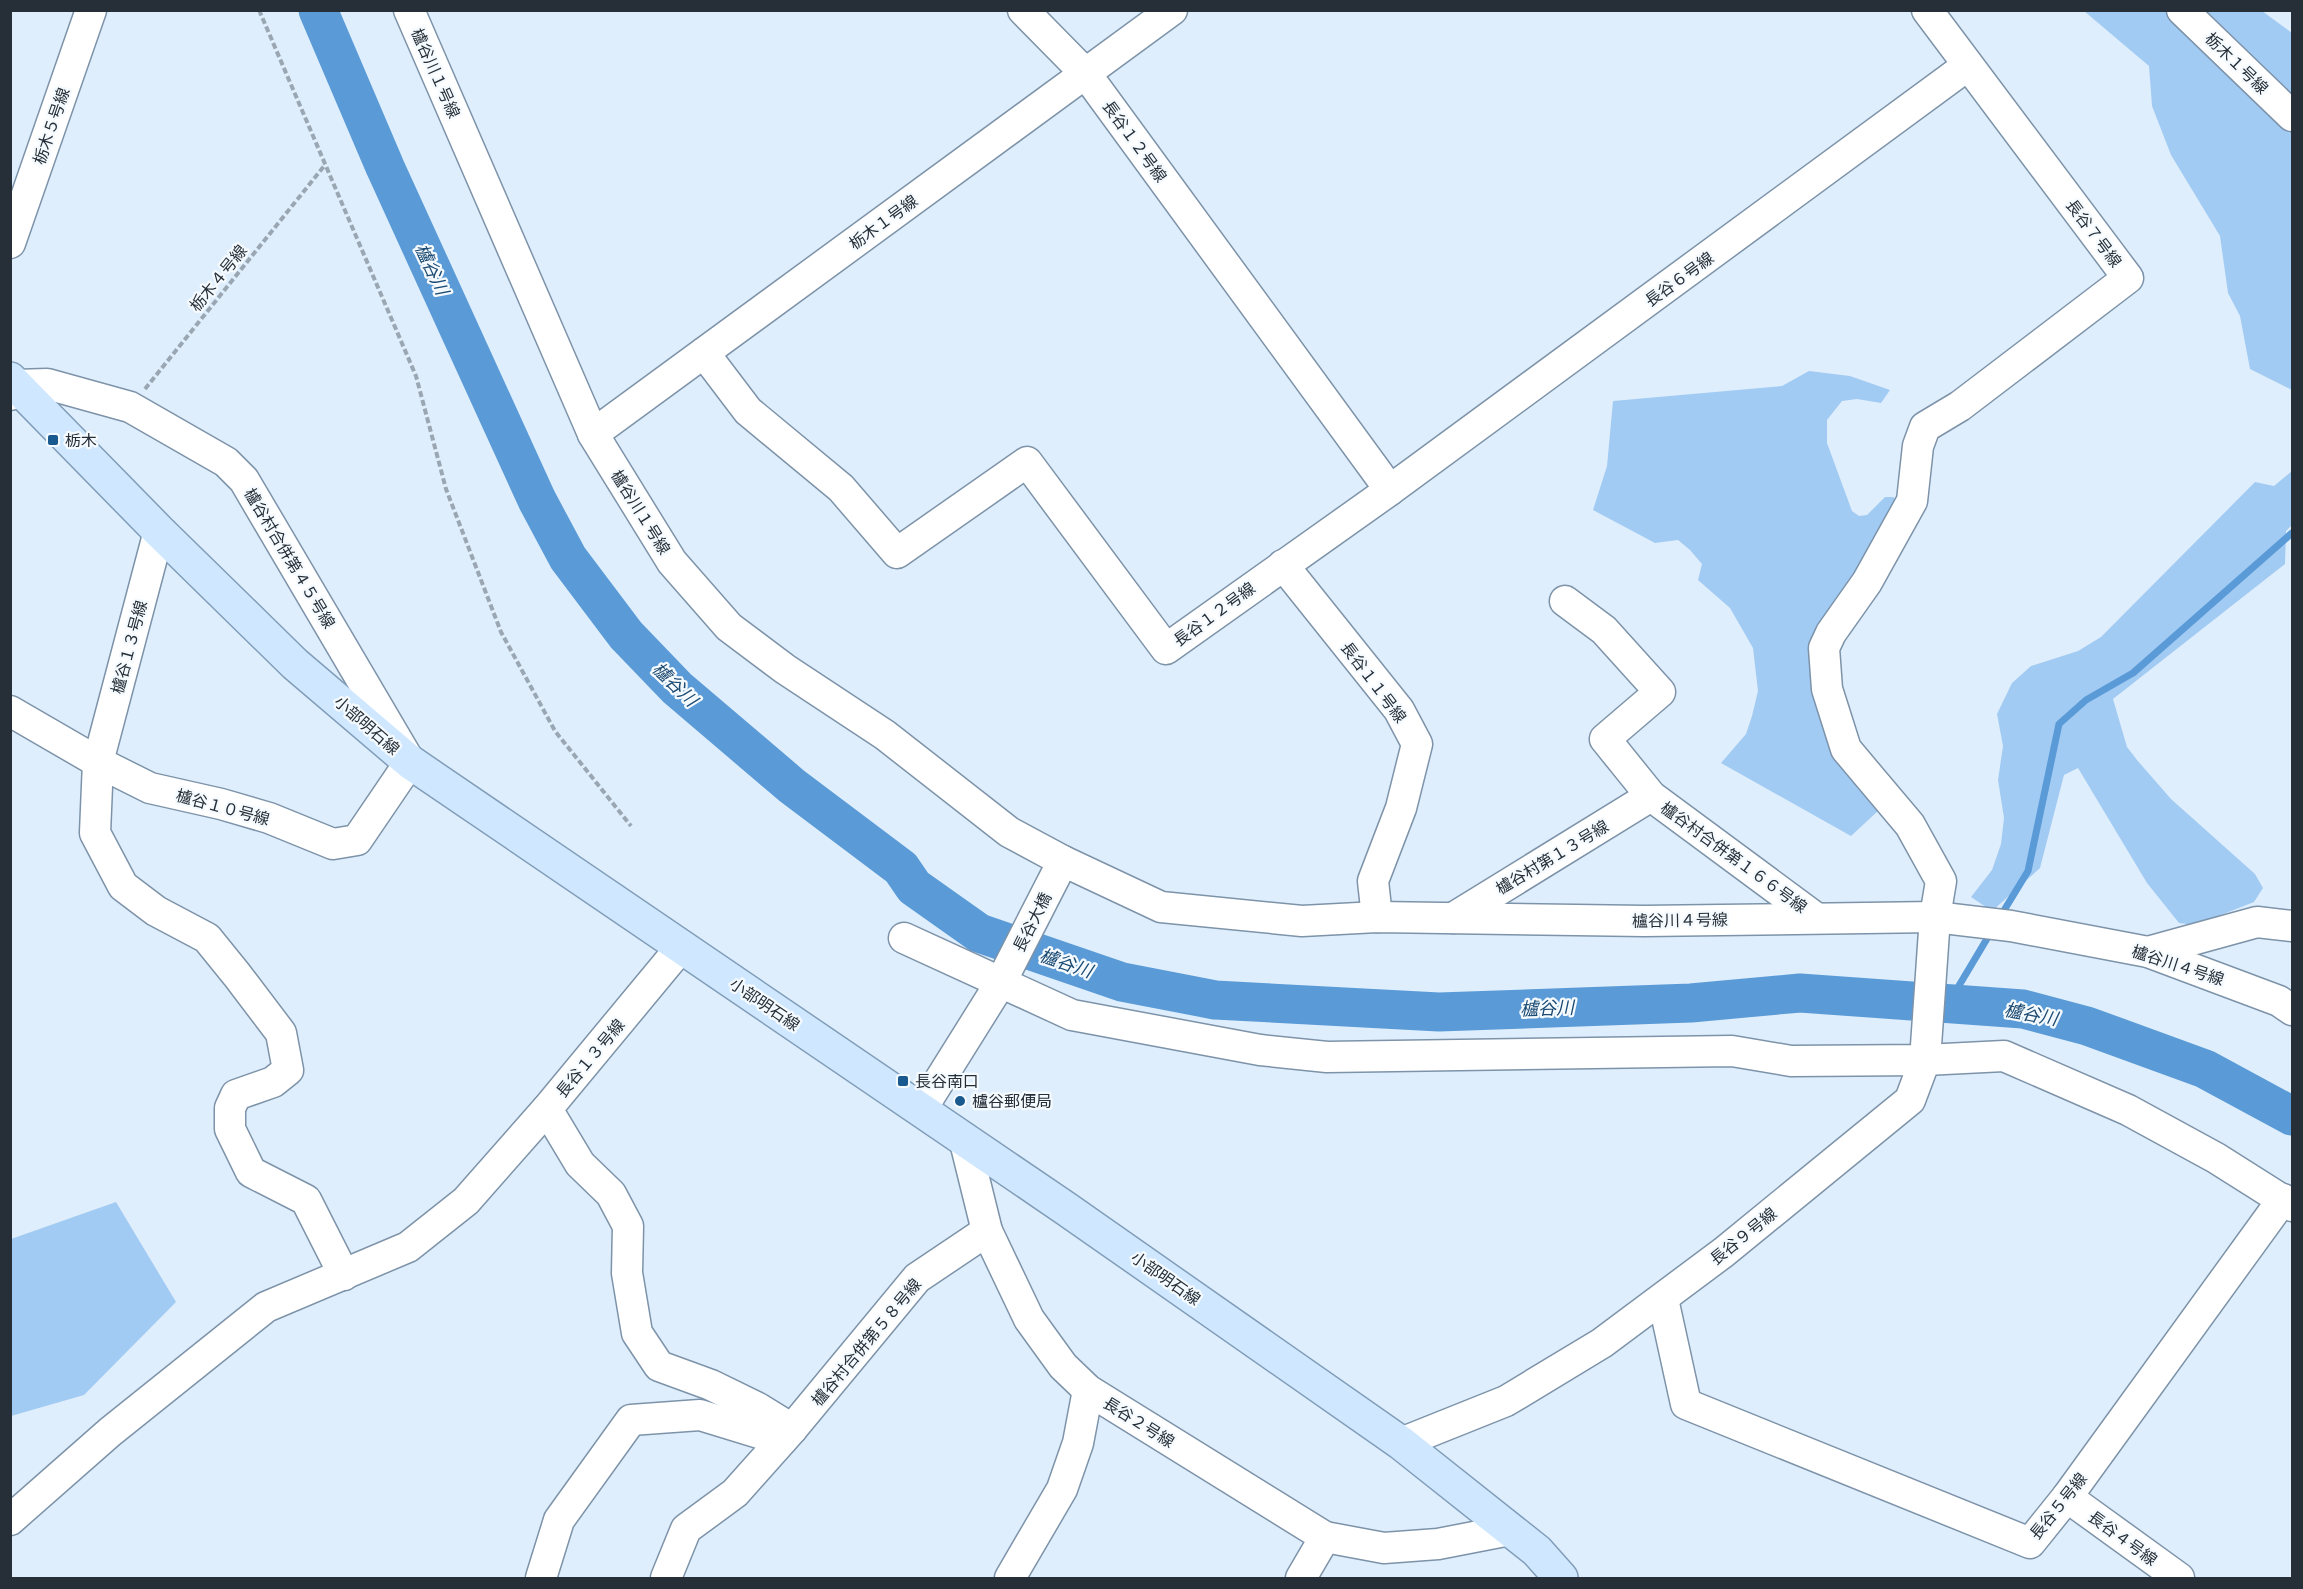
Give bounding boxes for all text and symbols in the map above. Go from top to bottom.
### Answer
street label: 櫨谷川１号線 [407,25,465,121]
street label: 栃木１号線 [2201,28,2273,98]
street label: 栃木５号線 [29,85,73,167]
street label: 長谷１２号線 [1099,96,1171,186]
street label: 栃木１号線 [845,190,921,254]
street label: 長谷７号線 [2062,195,2126,271]
water label: 櫨谷川 [410,240,455,300]
street label: 栃木４号線 [185,241,251,315]
street label: 長谷６号線 [1641,247,1717,311]
place label: 栃木 [65,430,97,450]
marker: 栃木 [46,433,60,447]
street label: 櫨谷川１号線 [607,466,675,558]
street label: 櫨谷村合併第４５号線 [240,484,340,632]
street label: 長谷１２号線 [1169,578,1259,650]
street label: 櫨谷１３号線 [107,598,151,696]
street label: 長谷１１号線 [1337,638,1411,726]
water label: 櫨谷川 [648,657,704,712]
street label: 小部明石線 [330,691,404,759]
street label: 櫨谷１０号線 [174,785,272,829]
street label: 櫨谷村合併第１６６号線 [1657,797,1811,917]
street label: 櫨谷村第１３号線 [1492,815,1612,899]
street label: 長谷大橋 [1009,889,1055,955]
street label: 櫨谷川４号線 [1632,909,1728,931]
street label: 櫨谷川４号線 [2129,941,2227,989]
water label: 櫨谷川 [1037,943,1097,983]
street label: 小部明石線 [726,973,804,1035]
water label: 櫨谷川 [1520,995,1576,1020]
water label: 櫨谷川 [2002,998,2062,1031]
street label: 長谷１３号線 [551,1015,629,1101]
place label: 長谷南口 [915,1071,979,1091]
marker: 長谷南口 [896,1074,910,1088]
place label: 櫨谷郵便局 [972,1091,1052,1111]
marker: 櫨谷郵便局 [953,1094,967,1108]
street label: 長谷９号線 [1706,1203,1780,1269]
street label: 小部明石線 [1127,1247,1205,1309]
street label: 櫨谷村合併第５８号線 [807,1274,925,1410]
street label: 長谷２号線 [1100,1392,1178,1452]
street label: 長谷５号線 [2025,1469,2091,1543]
street label: 長谷４号線 [2085,1506,2161,1570]

